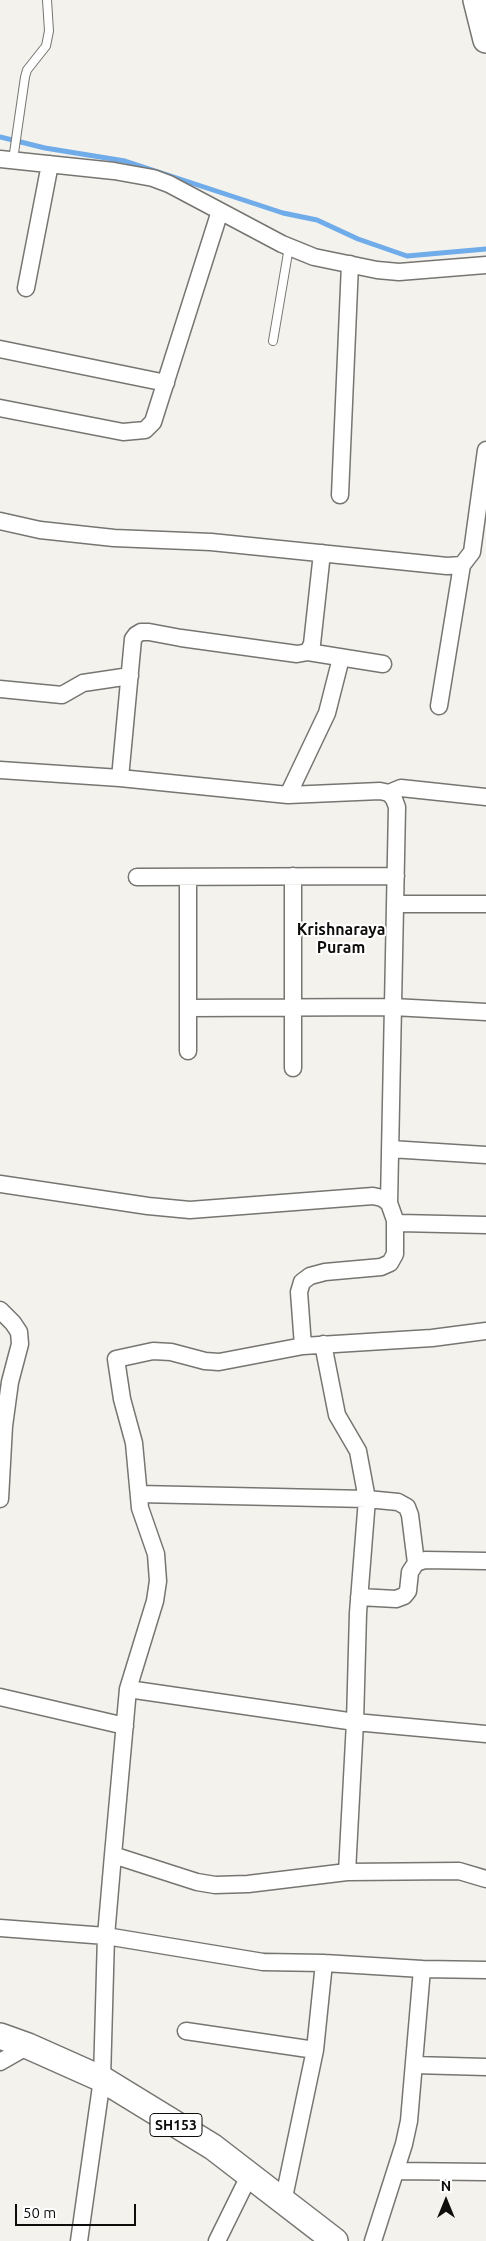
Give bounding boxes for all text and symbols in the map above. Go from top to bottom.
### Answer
district label: Krishnaraya Puram [297,920,385,958]
road number: SH153 [150,2114,202,2136]
north arrow [421,2176,471,2226]
text: N [441,2178,451,2194]
scale bar [18,2194,139,2226]
text: 50 m [23,2204,56,2221]

